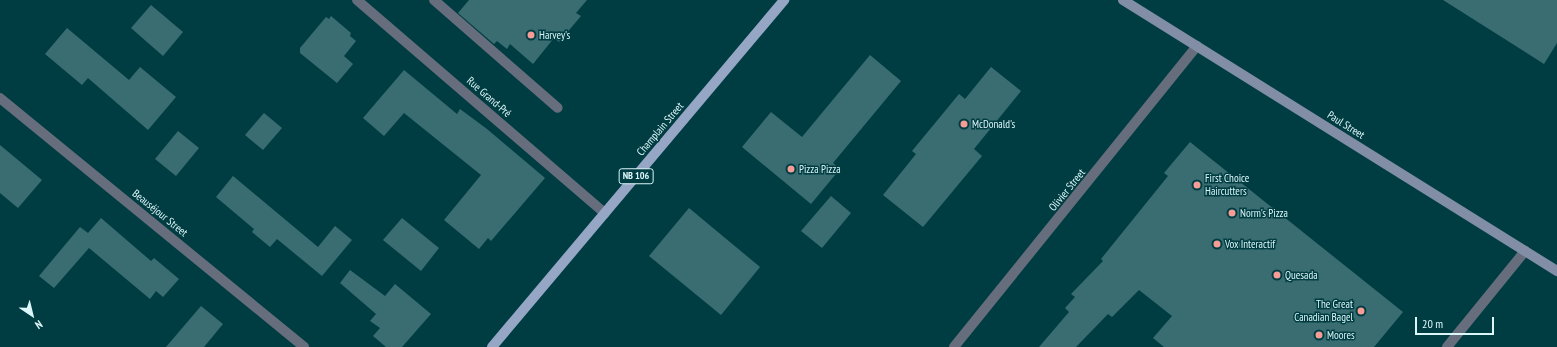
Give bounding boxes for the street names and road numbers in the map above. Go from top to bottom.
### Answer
street label: Rue Grand-Pré [464,74,514,120]
street label: Champlain Street [634,100,686,158]
street label: Paul Street [1325,108,1367,142]
street label: Olivier Street [1046,166,1088,214]
road number: NB 106 [618,168,654,184]
street label: Beauséjour Street [130,187,190,239]

